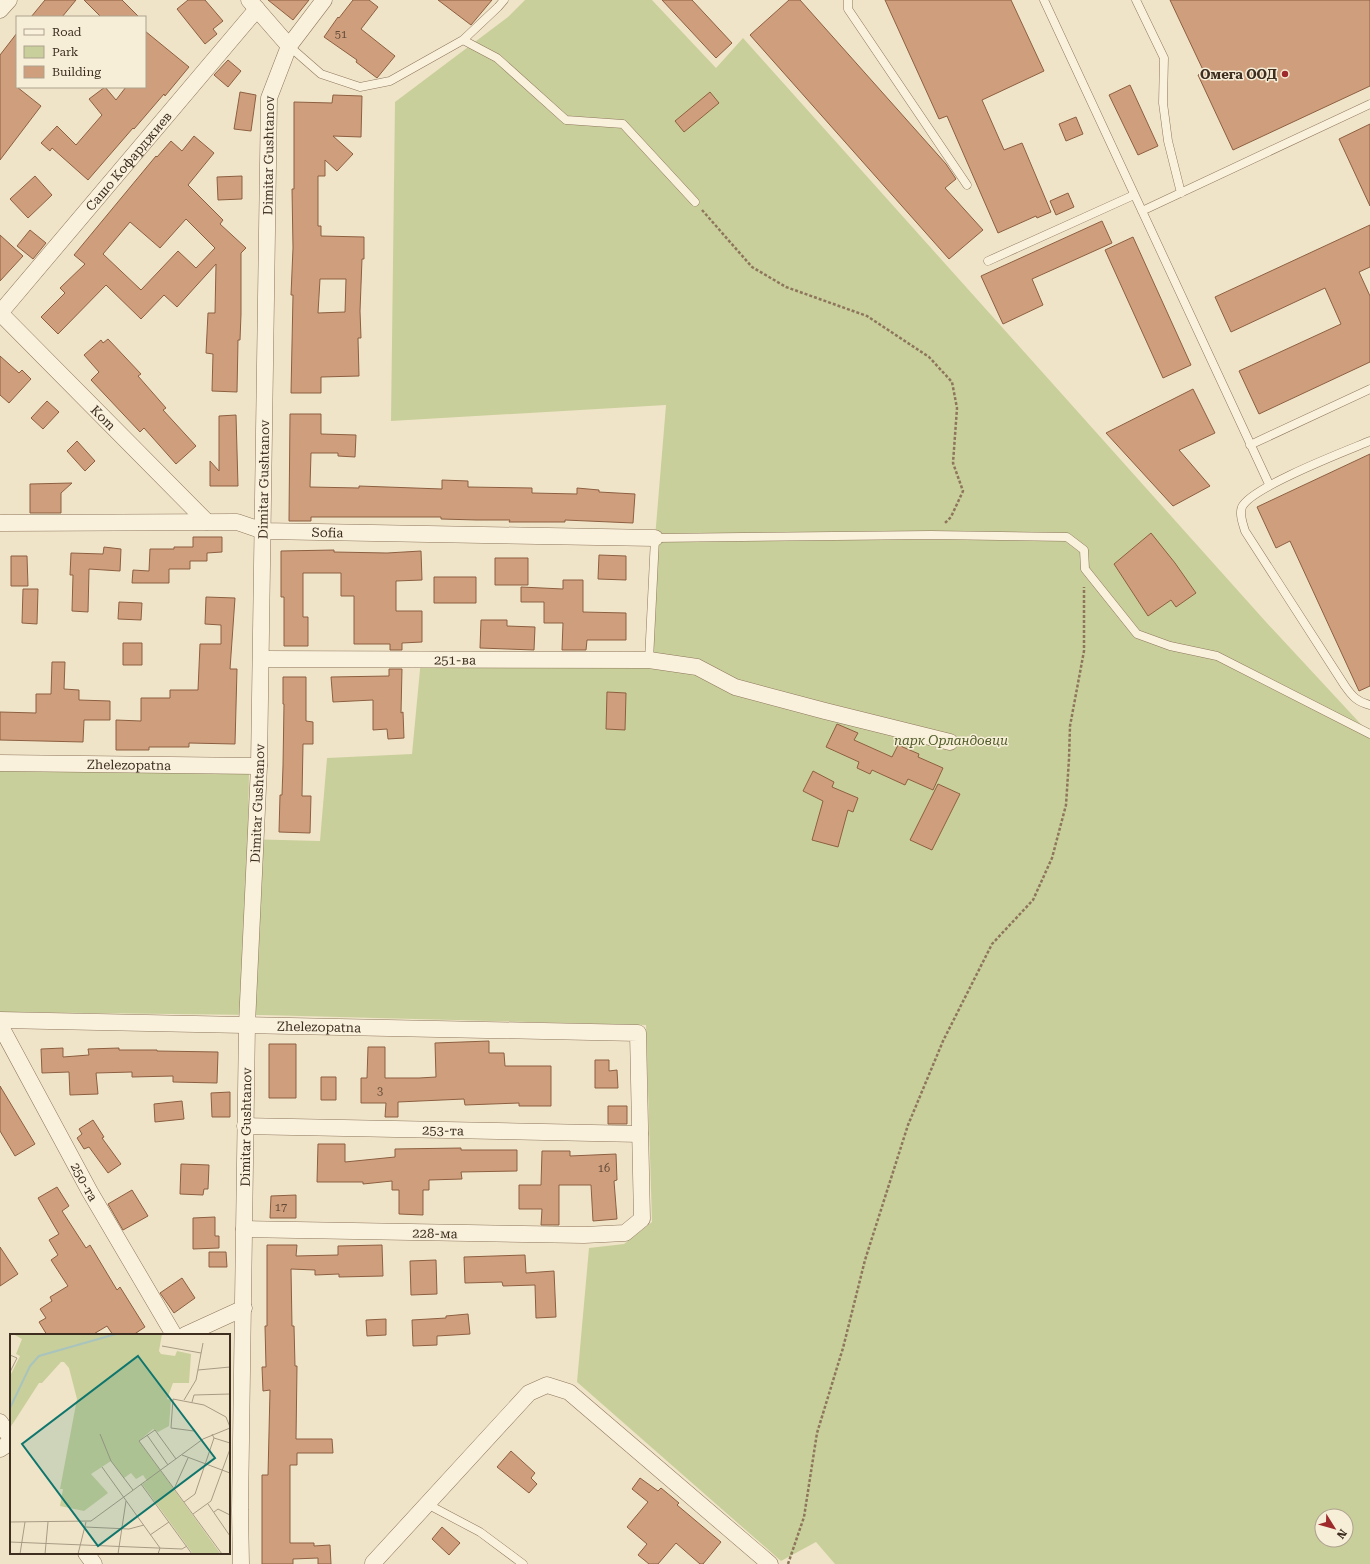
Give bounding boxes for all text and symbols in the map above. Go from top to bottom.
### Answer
legend [16,16,146,88]
text: Road [52,25,82,39]
house number: 51 [335,28,347,41]
text: Park [52,45,79,59]
text: Building [52,65,101,79]
place label: Омега ООД [1200,67,1277,82]
marker: Омега ООД [1280,69,1290,79]
street label: Dimitar Gushtanov [260,95,277,215]
street label: Сашо Кофарджиев [83,109,175,214]
street label: Kom [88,402,119,433]
street label: Dimitar Gushtanov [255,419,272,539]
street label: Sofia [311,525,344,540]
street label: 251-ва [434,652,476,668]
park label: парк Орландовци [894,733,1008,748]
street label: Dimitar Gushtanov [247,743,267,863]
street label: Zhelezopatna [87,757,171,773]
street label: Zhelezopatna [277,1019,361,1035]
street label: Dimitar Gushtanov [238,1067,254,1187]
house number: 3 [377,1085,383,1098]
street label: 253-та [422,1123,464,1138]
street label: 250-та [68,1160,101,1204]
house number: 16 [598,1162,610,1175]
house number: 17 [275,1201,287,1214]
street label: 228-ма [412,1226,458,1241]
inset map [10,1334,230,1554]
north arrow [1314,1508,1354,1548]
text: N [1334,1526,1349,1541]

